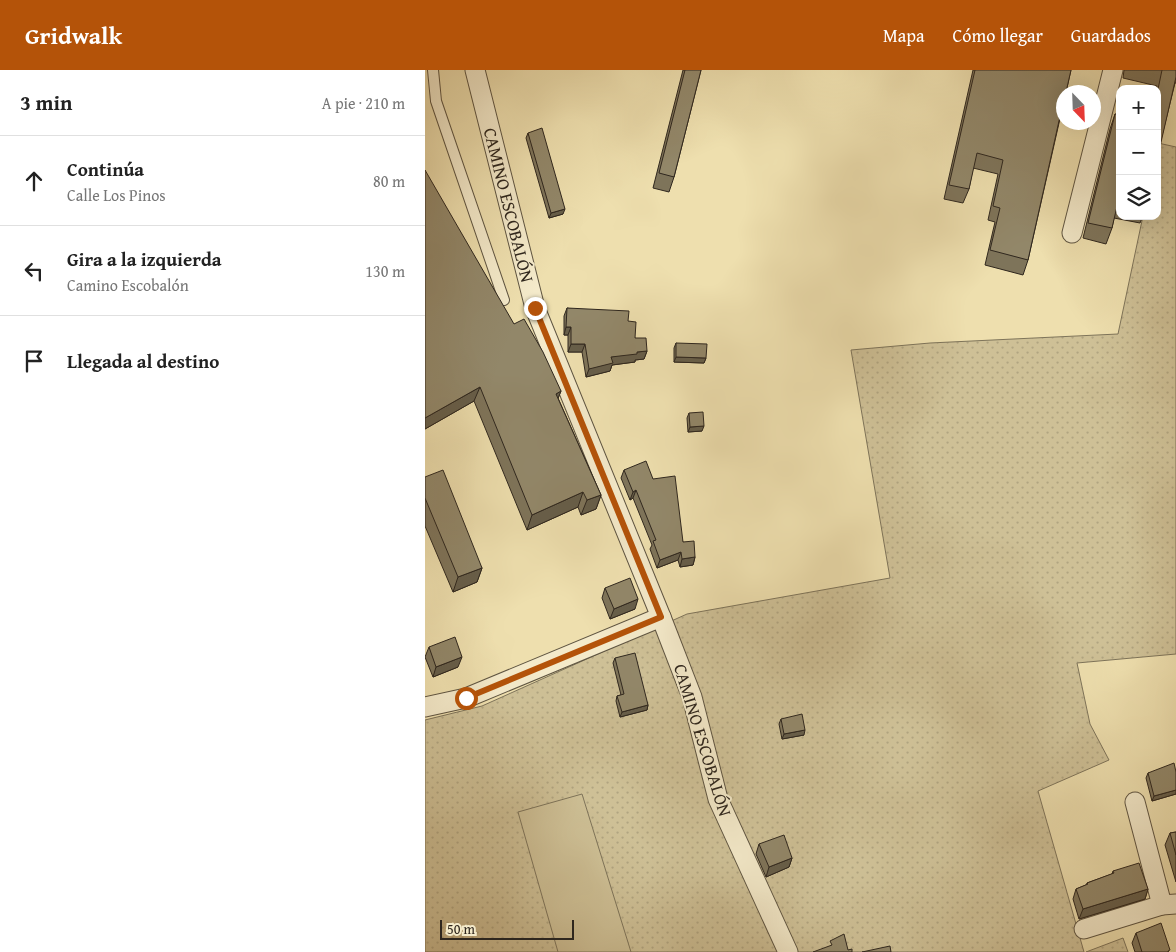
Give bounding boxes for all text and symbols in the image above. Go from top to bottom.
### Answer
text: Gridwalk [25,18,122,53]
text: Mapa [883,22,925,49]
text: Cómo llegar [953,22,1043,49]
text: Guardados [1071,22,1151,49]
north arrow [1056,85,1101,130]
map controls [1116,85,1161,220]
button: + [1116,85,1161,130]
text: 3 min [20,87,72,118]
text: A pie · 210 m [322,91,405,115]
street label: CAMINO ESCOBALÓN [477,125,541,285]
button: − [1116,130,1161,175]
text: Continúa [67,155,144,183]
icon: ahead [20,167,48,195]
text: 80 m [373,169,405,193]
button: layers [1116,175,1161,220]
text: Calle Los Pinos [67,183,166,207]
text: Gira a la izquierda [67,245,222,273]
icon: left [20,257,48,285]
text: 130 m [365,259,405,283]
text: Camino Escobalón [67,273,189,297]
route end [524,297,547,320]
icon: arrive [20,347,48,375]
text: Llegada al destino [67,347,219,375]
street label: CAMINO ESCOBALÓN [667,660,739,820]
route start [455,687,478,710]
scale bar [440,917,574,940]
text: 50 m [447,919,475,939]

